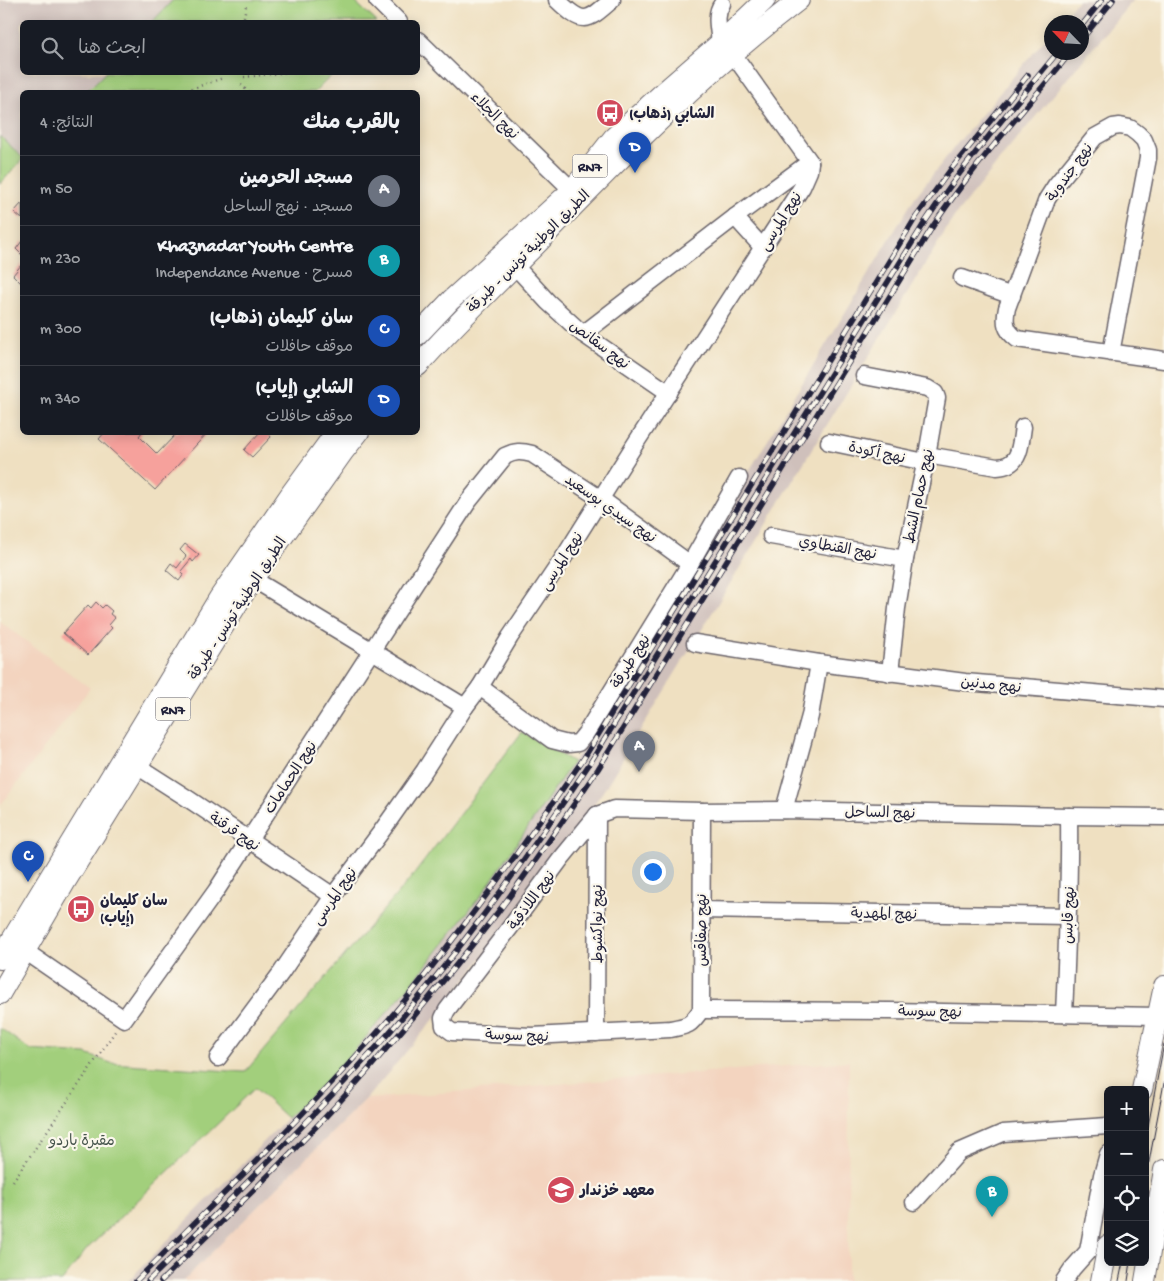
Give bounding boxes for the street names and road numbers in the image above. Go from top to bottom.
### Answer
street label: نهج الجلاء [465,89,522,144]
street label: نهج جندوبة [1043,140,1098,206]
road number: RN7 [572,154,608,178]
street label: الطريق الوطنية تونس - طبرقة [464,187,595,318]
street label: نهج المرسى [757,189,807,255]
street label: نهج سقانص [565,317,633,374]
street label: نهج أكودة [846,437,907,469]
street label: نهج حمام الشط [901,448,939,545]
street label: نهج سيدي بوسعيد [560,471,659,548]
street label: نهج المرسى [537,529,588,595]
street label: نهج القنطاوي [797,533,878,565]
street label: الطريق الوطنية تونس - طبرقة [186,534,292,684]
street label: نهج طبرقة [608,632,655,692]
street label: نهج مدنين [960,674,1022,698]
road number: RN7 [156,698,190,721]
street label: نهج الحمامات [262,738,322,818]
street label: نهج الساحل [844,804,916,824]
street label: نهج قرقنة [205,809,263,856]
street label: نهج المرسى [309,865,362,929]
street label: نهج اللاذقية [505,868,560,934]
street label: نهج نواكشوط [590,884,608,964]
street label: نهج قابس [1060,886,1080,944]
street label: نهج صفاقس [694,894,712,966]
street label: نهج المهدية [851,905,917,925]
street label: نهج سوسة [898,1003,962,1023]
street label: نهج سوسة [485,1027,549,1047]

